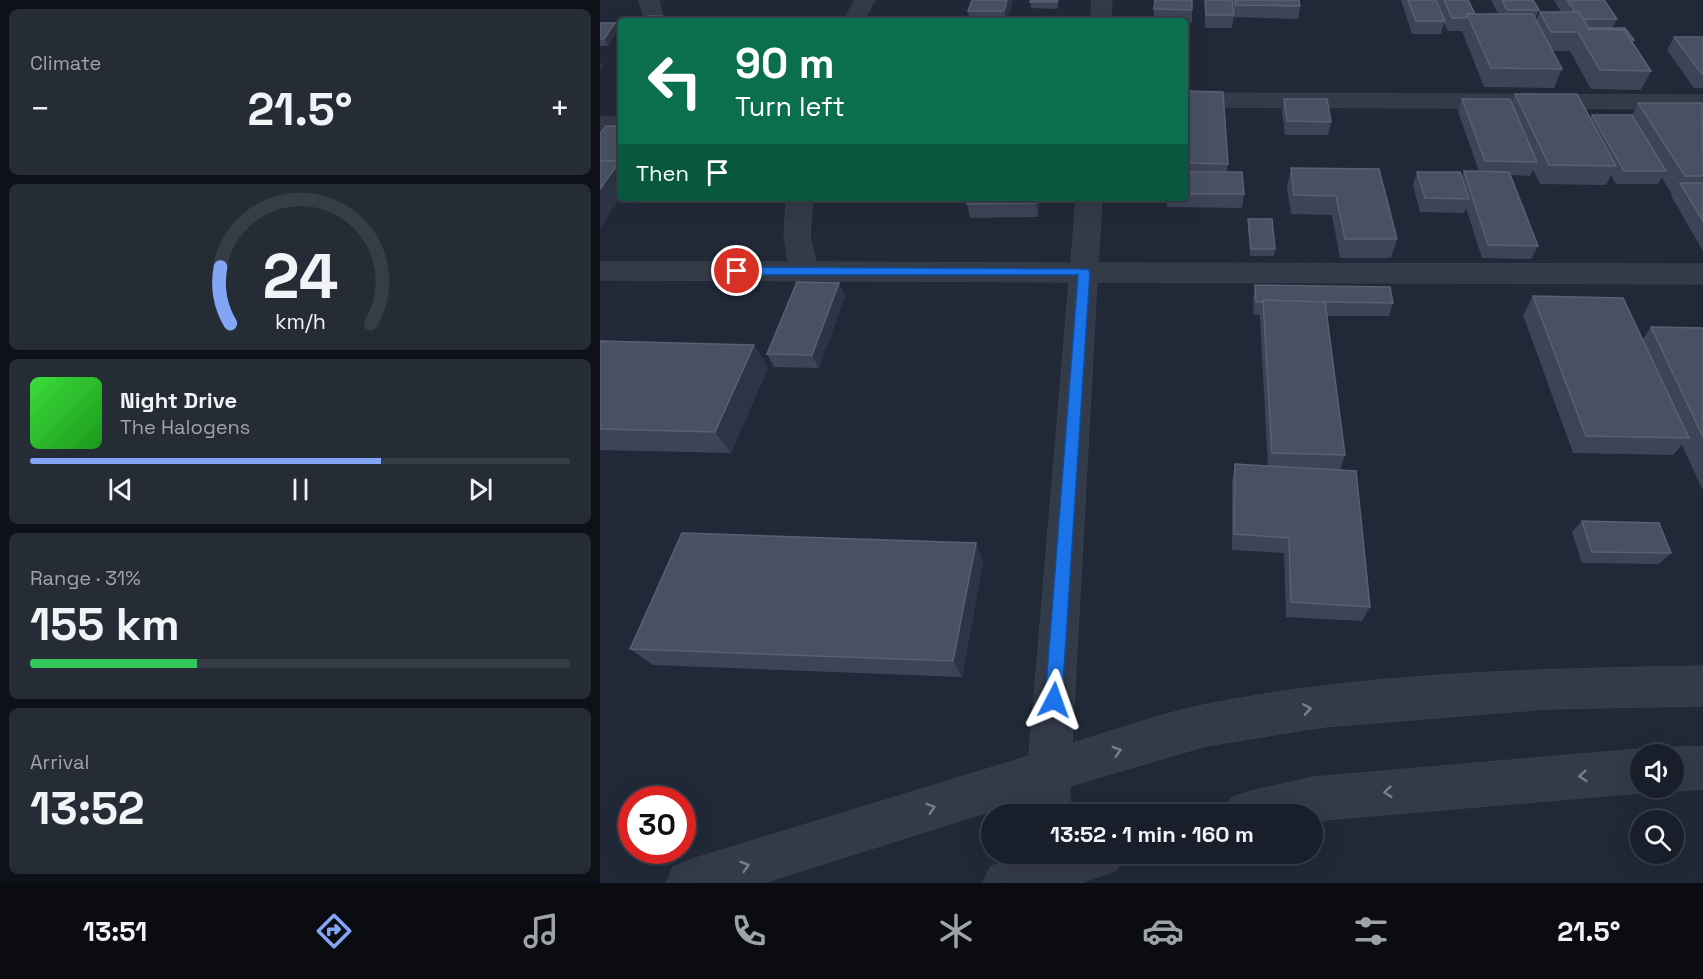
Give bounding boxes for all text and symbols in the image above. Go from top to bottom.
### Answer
text: 90 m [735,37,835,90]
icon: left [636,42,714,120]
text: Climate [30,50,101,76]
text: 21.5° [247,81,353,138]
text: − [30,88,50,130]
text: + [550,88,570,130]
text: Turn left [735,89,845,124]
icon: arrive [701,156,734,189]
text: Then [636,159,689,187]
text: 24 [262,237,338,316]
pin [711,245,762,296]
icon: arrive [720,254,753,287]
text: km/h [274,308,326,335]
text: Night Drive [120,386,237,414]
text: The Halogens [120,414,250,440]
icon: previous [104,473,137,506]
icon: pause [284,473,317,506]
icon: next [464,473,497,506]
text: Range · 31% [30,565,141,591]
text: 155 km [30,596,180,653]
position arrow [1022,668,1086,732]
one-way arrow [1303,703,1312,715]
map controls [1630,744,1684,864]
button: sound [1630,744,1684,798]
one-way arrow [1111,746,1122,758]
text: Arrival [30,749,89,775]
one-way arrow [1578,769,1587,782]
text: 13:52 [30,780,144,837]
speed limit sign: 30 [618,786,696,864]
one-way arrow [1384,786,1393,799]
one-way arrow [925,803,936,815]
button: search [1630,810,1684,864]
text: 13:52 · 1 min · 160 m [1050,820,1254,848]
one-way arrow [739,860,750,873]
icon: directions [313,910,355,952]
icon: music [520,910,562,952]
icon: phone [728,910,770,952]
icon: climate [935,910,977,952]
icon: car [1142,910,1184,952]
icon: filters [1350,910,1392,952]
text: 13:51 [83,914,147,949]
text: 21.5° [1557,914,1620,949]

